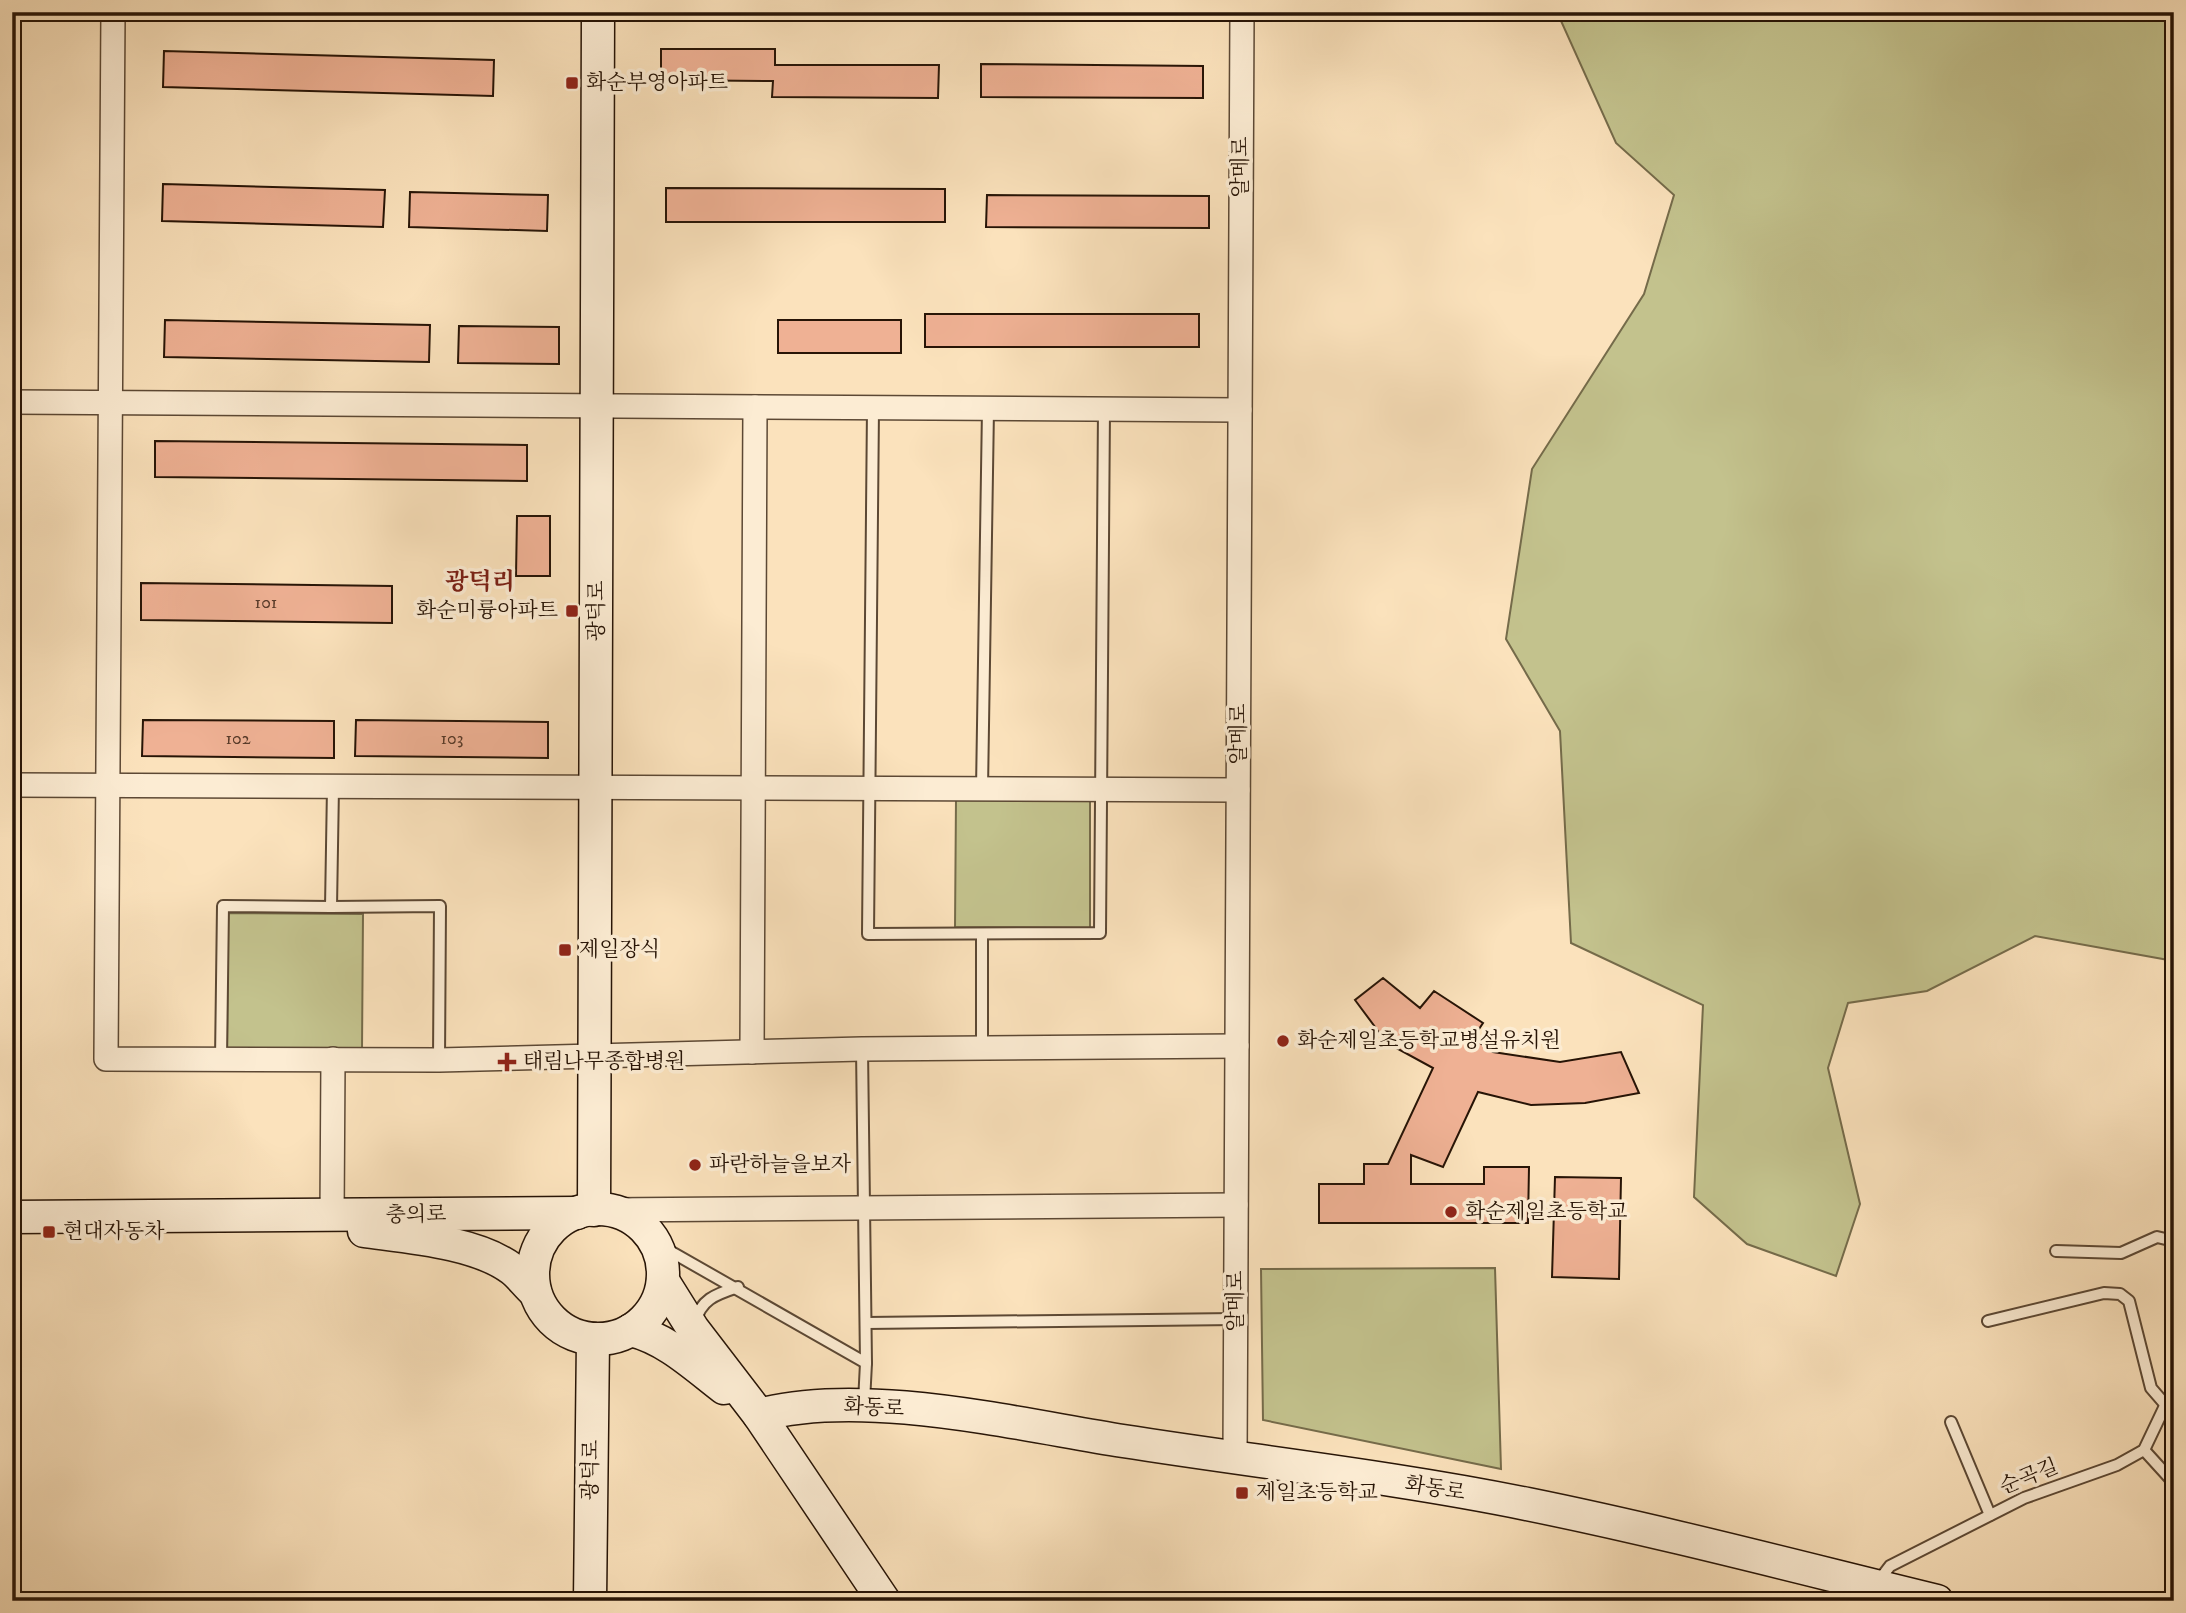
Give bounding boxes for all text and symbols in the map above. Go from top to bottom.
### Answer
place label: 화순부영아파트 [586,70,728,96]
marker: 화순부영아파트 [564,75,580,91]
street label: 알메로 [1228,137,1254,197]
district label: 광덕리 [445,567,515,597]
street label: 광덕로 [584,581,610,641]
house number: 101 [255,592,277,614]
place label: 화순미륭아파트 [416,598,558,624]
marker: 화순미륭아파트 [564,603,580,619]
street label: 알메로 [1226,704,1252,764]
house number: 102 [225,728,251,750]
house number: 103 [441,728,463,750]
place label: 제일장식 [579,937,660,963]
marker: 제일장식 [557,942,573,958]
place label: 화순제일초등학교병설유치원 [1297,1028,1561,1054]
marker: 화순제일초등학교병설유치원 [1275,1033,1291,1049]
place label: 태림나무종합병원 [523,1049,685,1075]
marker: 태림나무종합병원 [497,1052,517,1072]
place label: 파란하늘을보자 [709,1152,852,1178]
marker: 파란하늘을보자 [687,1157,703,1173]
place label: 화순제일초등학교 [1465,1199,1627,1225]
street label: 충의로 [385,1201,447,1229]
marker: 화순제일초등학교 [1443,1204,1459,1220]
place label: 현대자동차 [63,1219,165,1245]
marker: 현대자동차 [41,1224,57,1240]
street label: 알메로 [1223,1271,1249,1331]
street label: 화동로 [843,1393,905,1423]
street label: 광덕로 [577,1439,605,1501]
street label: 순곡길 [1996,1454,2062,1500]
street label: 화동로 [1403,1471,1467,1507]
place label: 제일초등학교 [1256,1480,1378,1506]
marker: 제일초등학교 [1234,1485,1250,1501]

